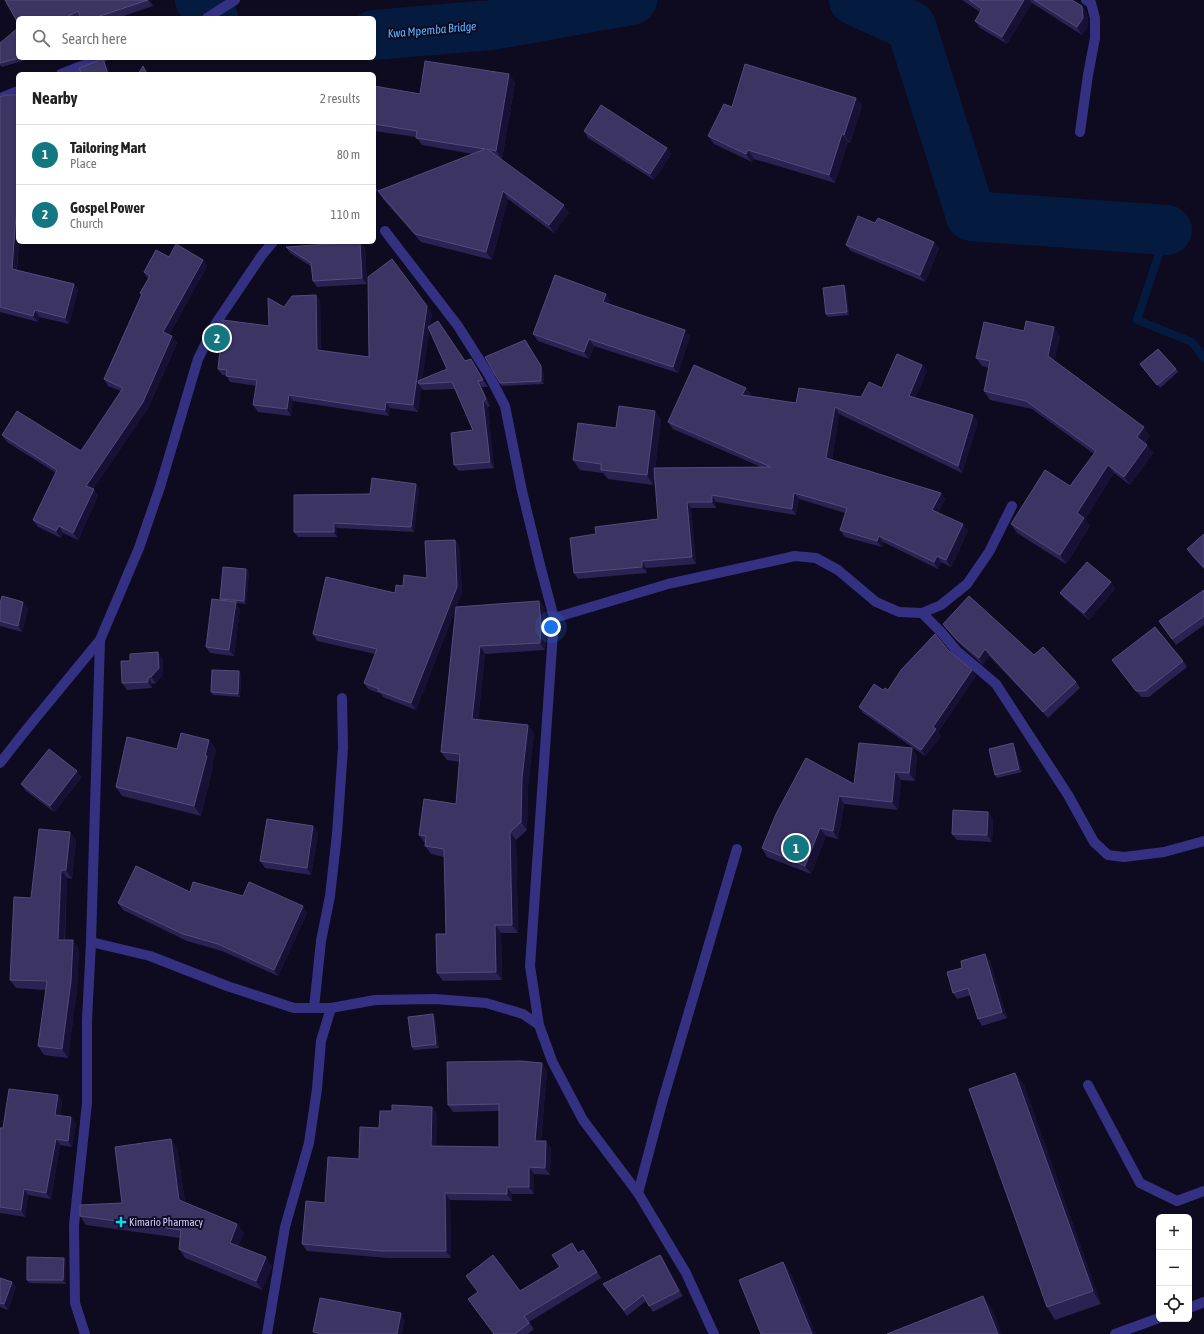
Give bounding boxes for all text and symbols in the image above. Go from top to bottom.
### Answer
search box [16,16,376,60]
water label: Kwa Mpemba Bridge [387,19,478,41]
icon: search [30,27,52,49]
text: Search here [62,30,127,47]
text: Nearby [32,88,78,108]
text: 2 results [320,91,360,106]
text: Tailoring Mart [70,139,146,156]
text: 1 [42,147,48,162]
text: 80 m [337,147,360,162]
text: Place [70,156,97,171]
text: Gospel Power [70,199,144,216]
text: 2 [42,207,48,222]
text: 110 m [331,207,360,222]
text: Church [70,216,103,231]
pin: 2 [204,323,230,353]
your location [541,617,561,637]
pin: 1 [783,833,809,863]
map controls [1156,1214,1192,1322]
button: + [1156,1214,1192,1250]
place label: Kimario Pharmacy [129,1216,204,1228]
marker: Kimario Pharmacy [116,1217,126,1227]
button: − [1156,1250,1192,1286]
button: locate [1156,1286,1192,1322]

